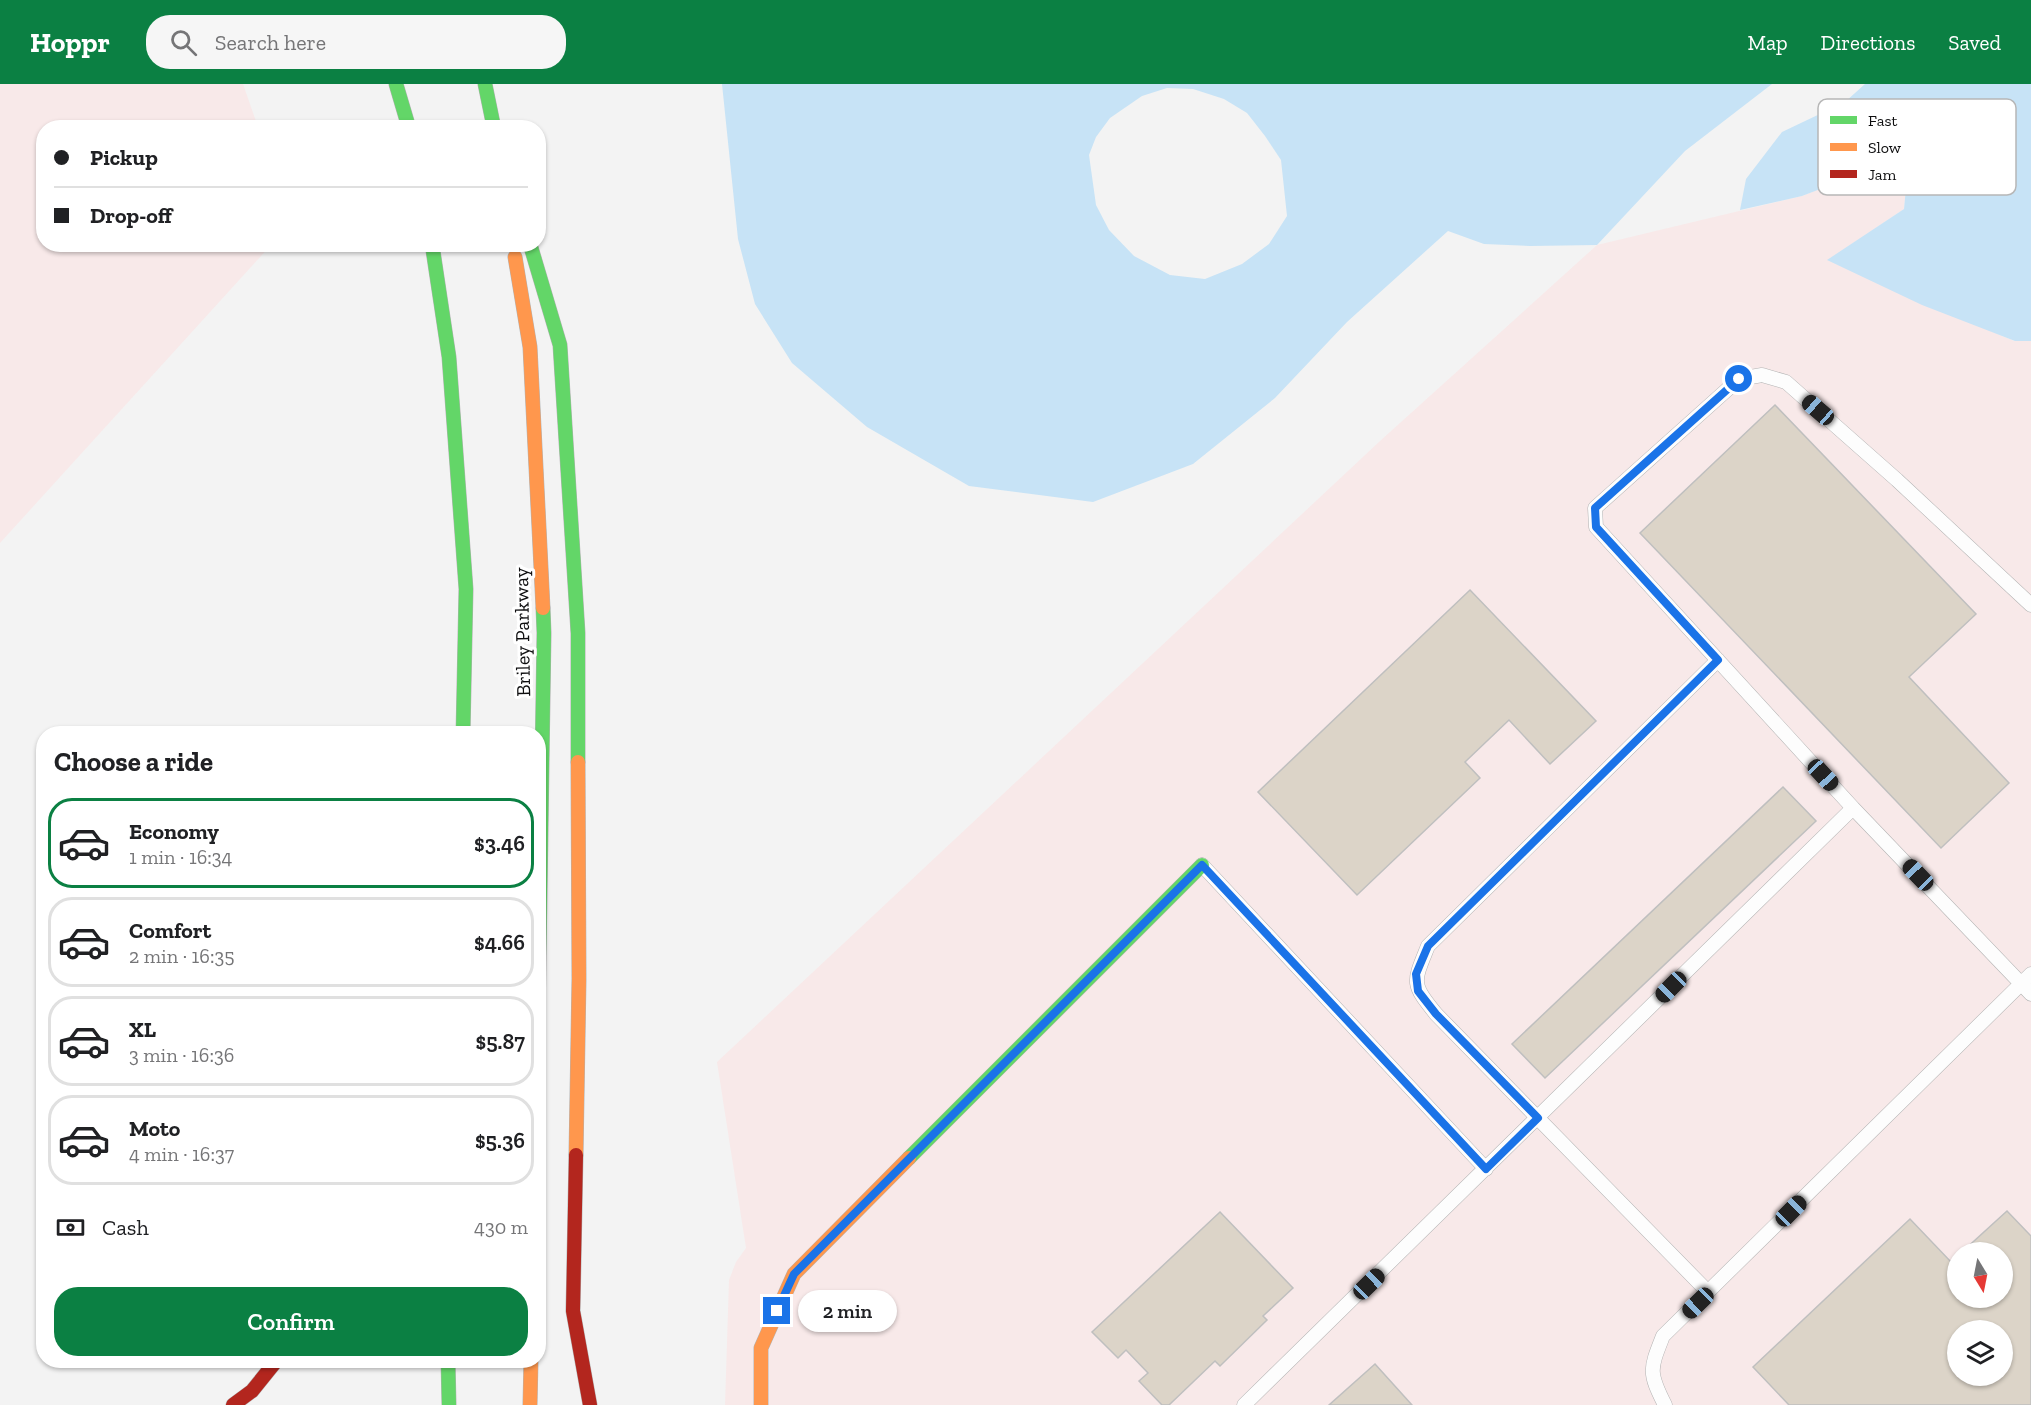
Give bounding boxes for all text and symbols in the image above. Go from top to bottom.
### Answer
search box [146,15,566,69]
text: Hoppr [30,26,110,59]
icon: search [167,26,200,59]
text: Search here [215,29,326,56]
text: Map [1748,30,1788,55]
text: Directions [1821,30,1915,55]
text: Saved [1948,30,2001,55]
legend [1818,99,2016,195]
text: Fast [1868,111,1897,130]
text: Slow [1868,138,1902,157]
text: Pickup [90,144,158,171]
text: Jam [1868,165,1897,184]
text: Drop-off [90,202,172,229]
route start [1725,365,1752,392]
car [1799,391,1837,429]
street label: Briley Parkway [509,566,535,697]
text: Choose a ride [54,746,213,778]
car [1804,756,1842,794]
icon: car [57,816,111,870]
text: Economy [129,818,219,845]
text: $3.46 [474,830,525,857]
text: 1 min · 16:34 [129,845,232,869]
car [1899,856,1937,894]
icon: car [57,915,111,969]
text: Comfort [129,917,211,944]
text: $4.66 [474,929,525,956]
text: 2 min · 16:35 [129,944,234,968]
car [1652,968,1690,1006]
icon: car [57,1014,111,1068]
text: XL [129,1016,156,1043]
text: $5.87 [476,1028,525,1055]
text: 3 min · 16:36 [129,1043,234,1067]
icon: car [57,1113,111,1167]
text: Moto [129,1115,180,1142]
text: $5.36 [475,1127,525,1154]
text: 4 min · 16:37 [129,1142,234,1166]
car [1772,1192,1810,1230]
icon: cash [54,1211,87,1244]
text: Cash [102,1214,149,1241]
text: 430 m [474,1215,528,1239]
north arrow [1947,1242,2013,1308]
map controls [1947,1242,2013,1386]
car [1350,1265,1388,1303]
car [1679,1284,1717,1322]
button: Confirm [54,1287,528,1356]
callout: 2 min [798,1290,897,1332]
route end [763,1297,790,1324]
text: 2 min [823,1299,872,1323]
button: layers [1947,1320,2013,1386]

